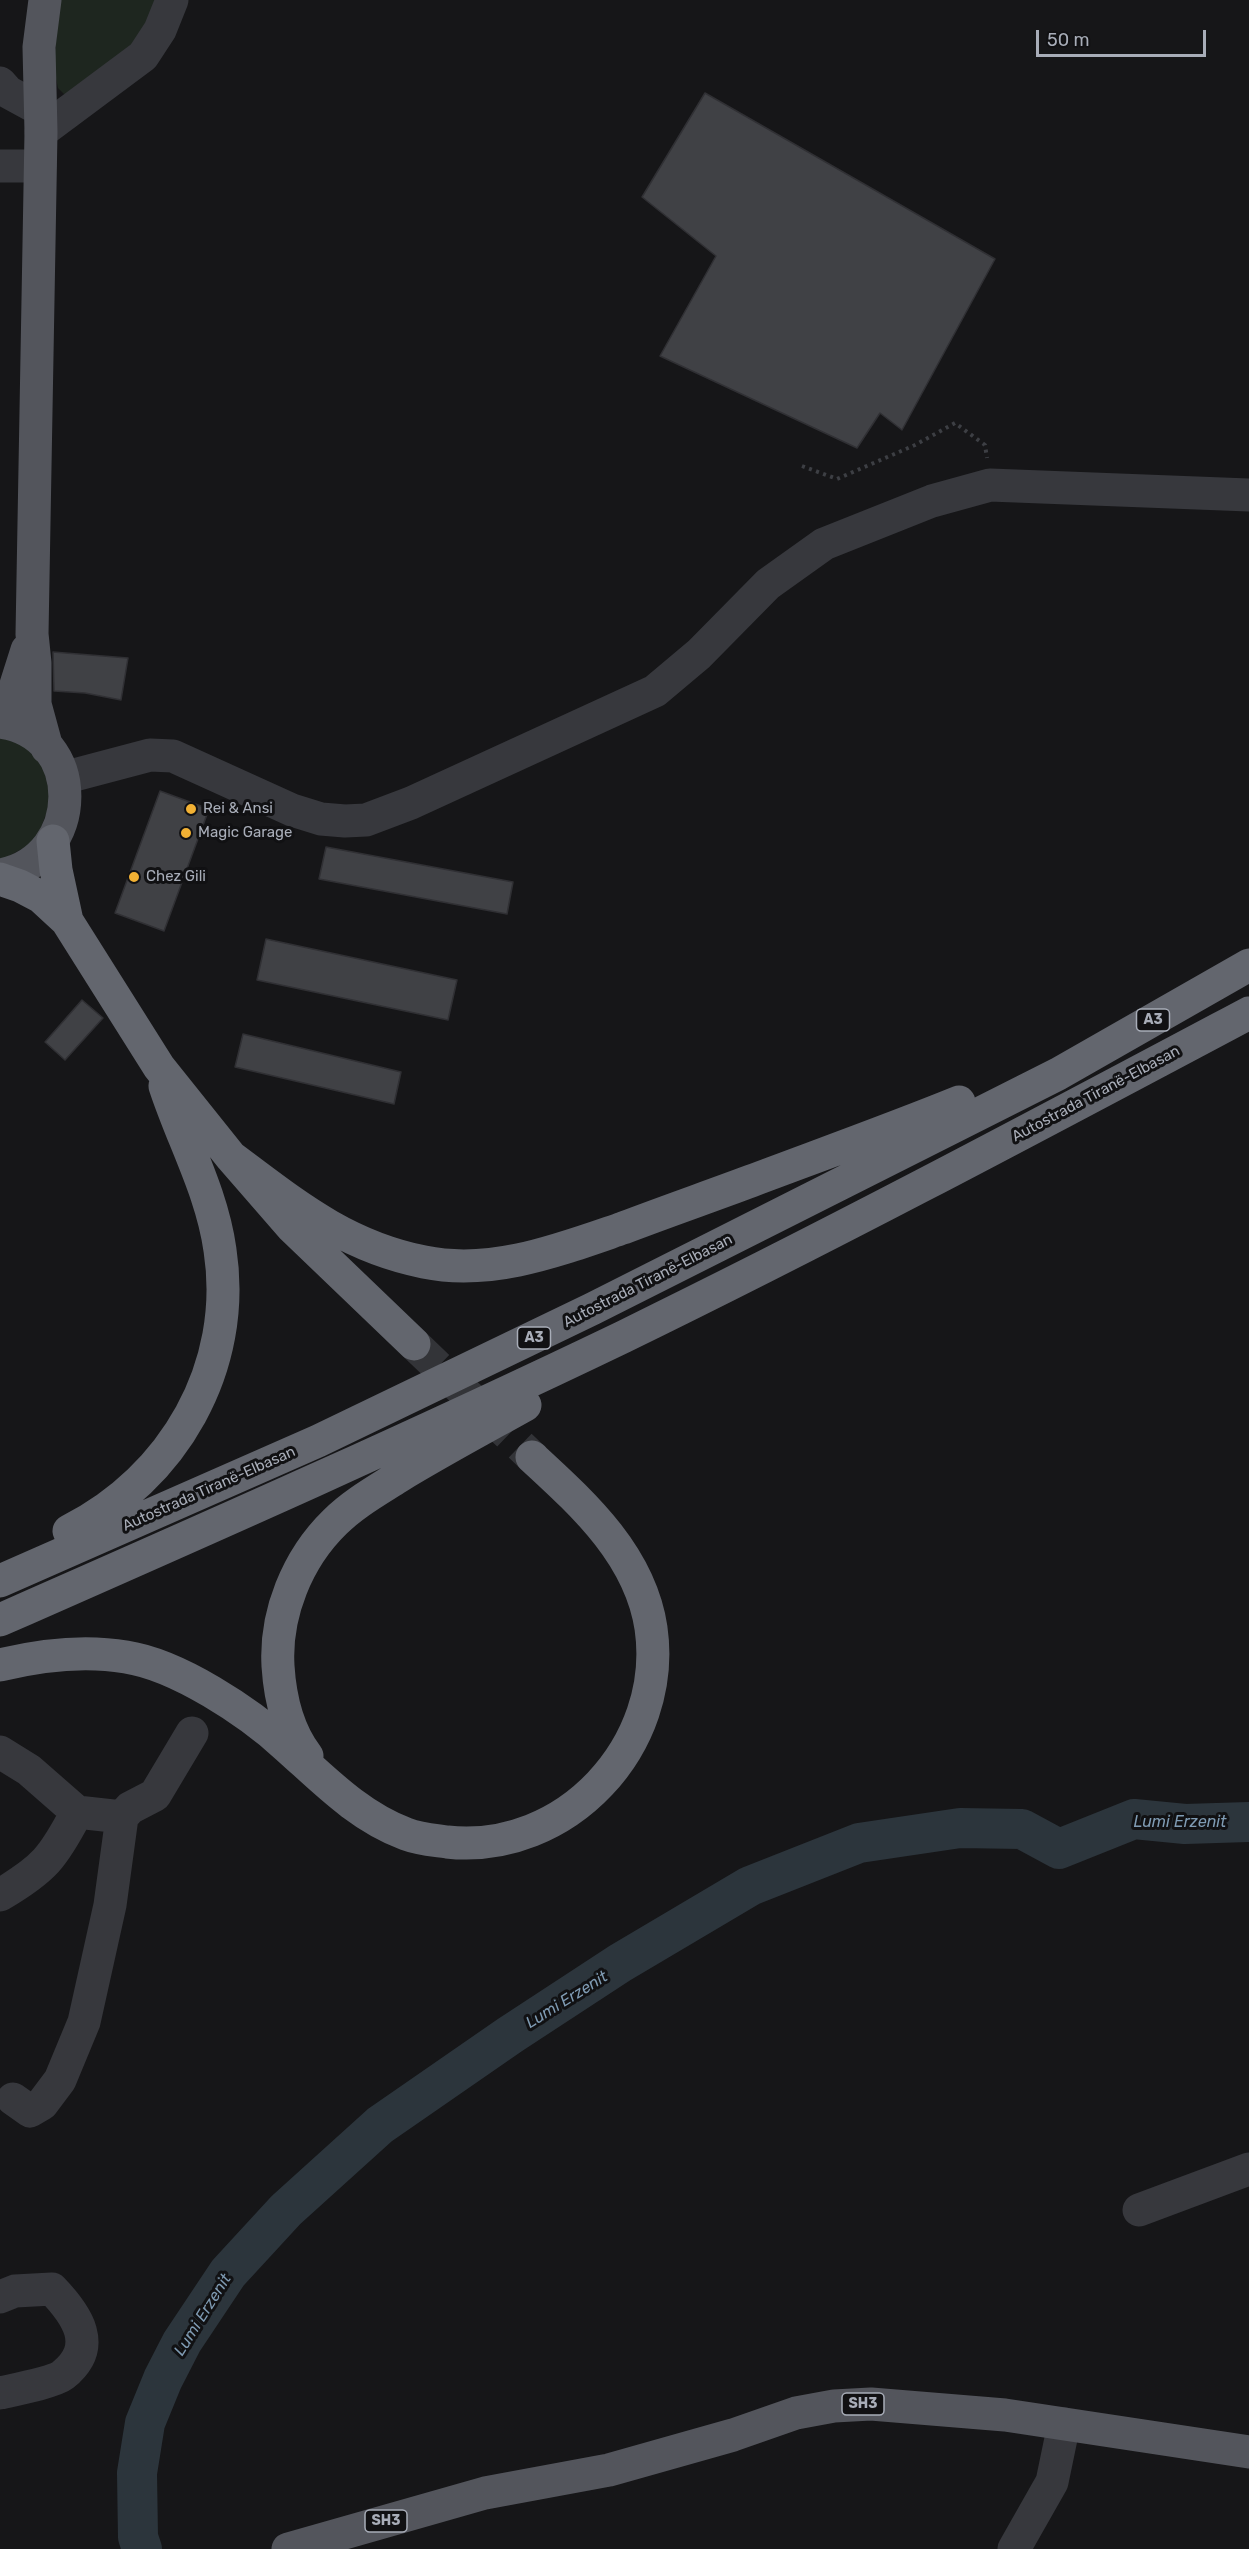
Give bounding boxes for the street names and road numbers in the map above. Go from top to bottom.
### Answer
road number: A3 [1136,1009,1170,1031]
street label: Autostrada Tiranë-Elbasan [1009,1042,1183,1146]
street label: Autostrada Tiranë-Elbasan [560,1230,736,1332]
road number: A3 [518,1327,550,1349]
street label: Autostrada Tiranë-Elbasan [120,1443,298,1535]
road number: SH3 [842,2393,884,2415]
road number: SH3 [365,2510,407,2532]

